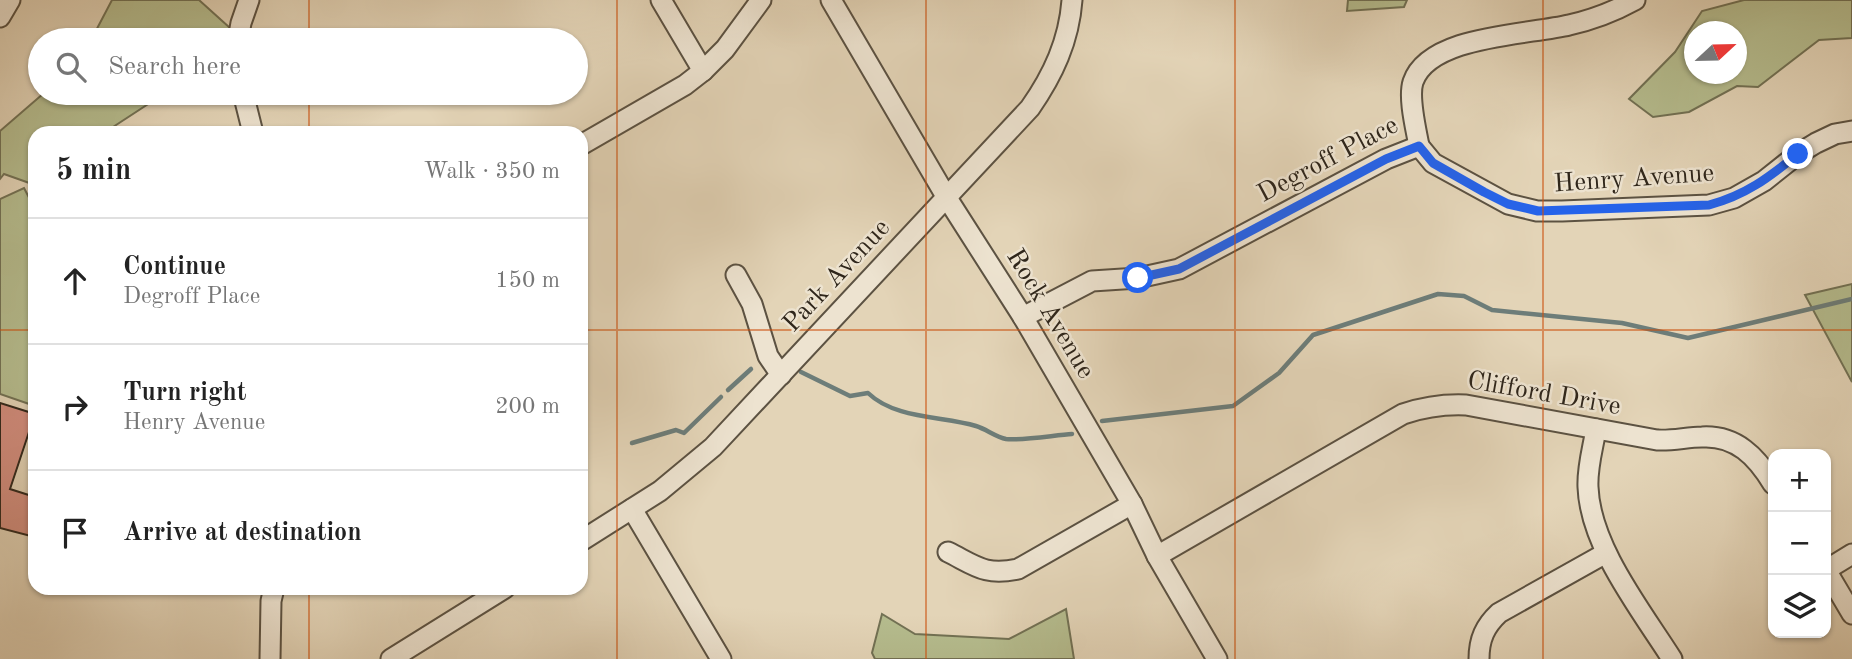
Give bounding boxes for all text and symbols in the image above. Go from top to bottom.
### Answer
north arrow [1684,21,1747,84]
search box [28,28,588,105]
icon: search [52,48,90,86]
text: Search here [108,54,241,80]
street label: Degroff Place [1253,112,1403,208]
route end [1782,138,1813,169]
text: 5 min [56,156,131,186]
text: Walk · 350 m [424,160,560,183]
street label: Henry Avenue [1553,160,1715,198]
street label: Park Avenue [779,215,895,337]
street label: Rock Avenue [1001,245,1099,383]
text: Continue [123,254,226,280]
icon: ahead [56,262,94,300]
route start [1122,262,1153,293]
text: 150 m [495,269,560,292]
text: Degroff Place [123,285,260,308]
street label: Clifford Drive [1465,368,1623,420]
text: Turn right [123,380,246,406]
icon: right [56,388,94,426]
text: 200 m [495,395,560,418]
text: Henry Avenue [123,411,265,434]
map controls [1768,449,1831,638]
button: + [1768,449,1831,512]
button: − [1768,512,1831,575]
icon: arrive [56,514,94,552]
text: Arrive at destination [123,520,362,546]
button: layers [1768,575,1831,638]

